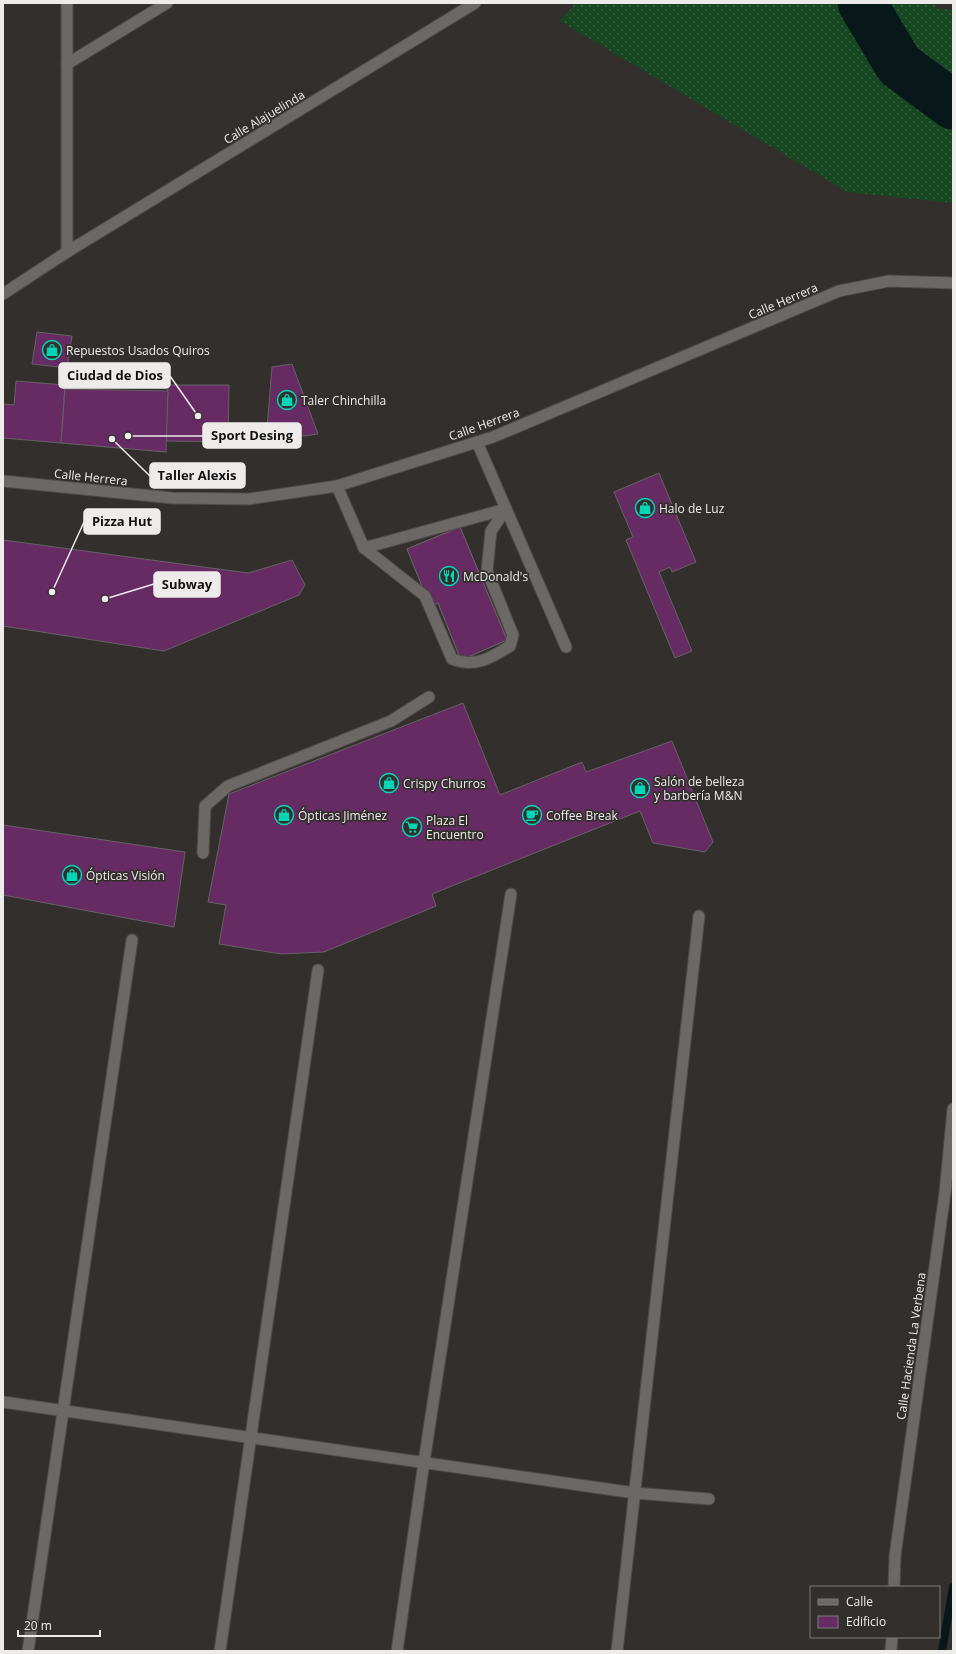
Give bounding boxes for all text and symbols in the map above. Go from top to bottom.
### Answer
street label: Calle Alajuelinda [220,86,308,148]
street label: Calle Herrera [746,279,820,323]
shop icon: Repuestos Usados Quiros [41,339,63,361]
place label: Repuestos Usados Quiros [66,342,210,359]
callout: Ciudad de Dios [59,363,170,388]
text: Ciudad de Dios [67,366,163,384]
shop icon: Taler Chinchilla [276,389,298,411]
place label: Taler Chinchilla [301,392,386,409]
street label: Calle Herrera [446,403,522,445]
callout: Sport Desing [203,423,301,448]
text: Sport Desing [211,426,294,444]
callout: Taller Alexis [150,463,245,488]
street label: Calle Herrera [53,465,129,489]
text: Taller Alexis [158,466,236,484]
shop icon: Halo de Luz [634,497,656,519]
place label: Halo de Luz [659,500,725,517]
callout: Pizza Hut [84,509,160,534]
text: Pizza Hut [92,512,152,530]
restaurant icon: McDonald's [438,565,460,587]
place label: McDonald's [463,568,528,585]
callout: Subway [154,572,220,597]
text: Subway [162,575,213,593]
shop icon: Crispy Churros [378,772,400,794]
place label: Salón de belleza y barbería M&N [654,773,744,804]
place label: Crispy Churros [403,775,486,792]
shop icon: Salón de belleza y barbería M&N [629,777,651,799]
shop icon: Ópticas Jiménez [273,804,295,826]
cafe icon: Coffee Break [521,804,543,826]
place label: Ópticas Jiménez [298,807,387,824]
place label: Coffee Break [546,807,619,824]
place label: Plaza El Encuentro [426,812,484,843]
supermarket icon: Plaza El Encuentro [401,816,423,838]
shop icon: Ópticas Visión [61,864,83,886]
place label: Ópticas Visión [86,867,165,884]
street label: Calle Hacienda La Verbena [892,1271,930,1421]
legend [810,1586,940,1638]
text: Calle [846,1593,873,1610]
scale bar [18,1612,100,1638]
text: Edificio [846,1613,886,1630]
text: 20 m [24,1617,52,1634]

